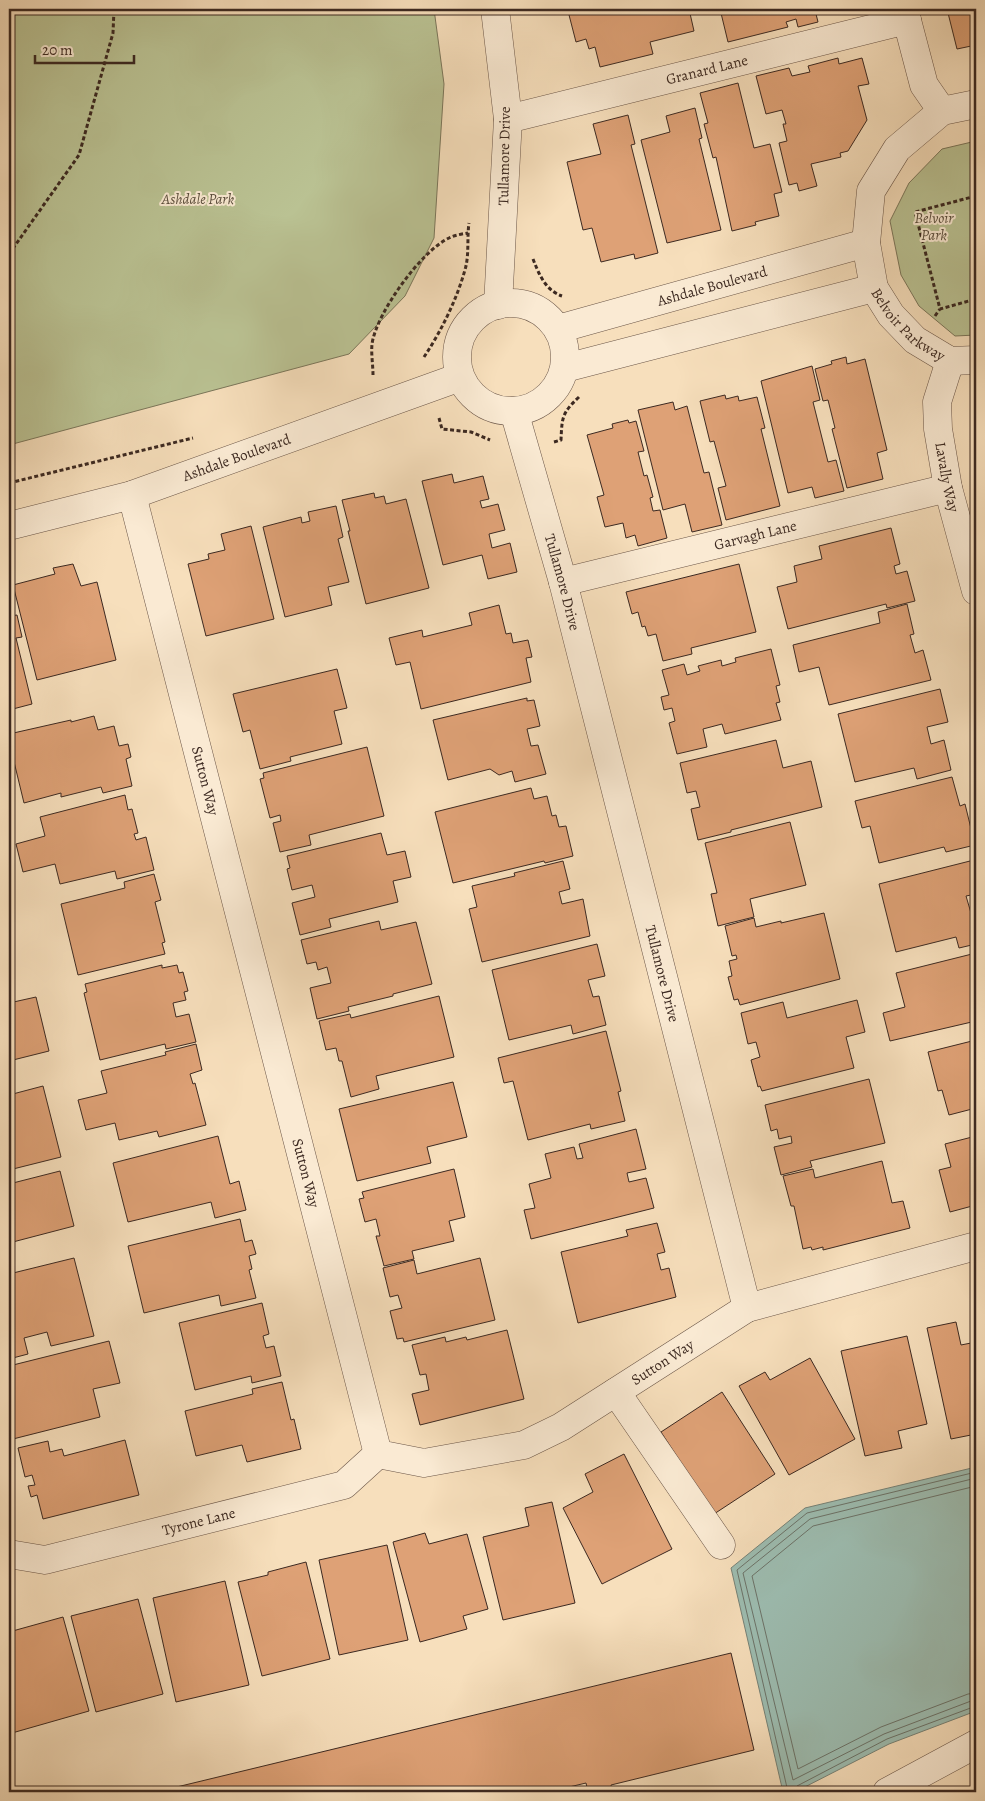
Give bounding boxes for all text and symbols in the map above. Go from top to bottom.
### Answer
scale bar [35,32,134,64]
text: 20 m [42,40,73,60]
street label: Granard Lane [664,50,750,89]
street label: Tullamore Drive [493,106,515,206]
park label: Ashdale Park [161,189,234,209]
park label: Belvoir Park [915,208,954,245]
street label: Ashdale Boulevard [654,261,770,311]
street label: Belvoir Parkway [867,284,949,366]
street label: Ashdale Boulevard [179,428,294,486]
street label: Lavally Way [930,441,964,515]
street label: Garvagh Lane [712,515,799,555]
street label: Tullamore Drive [540,532,585,633]
street label: Sutton Way [187,744,224,818]
street label: Tullamore Drive [640,923,684,1025]
street label: Sutton Way [287,1136,324,1210]
street label: Sutton Way [627,1334,698,1390]
street label: Tyrone Lane [160,1503,238,1540]

